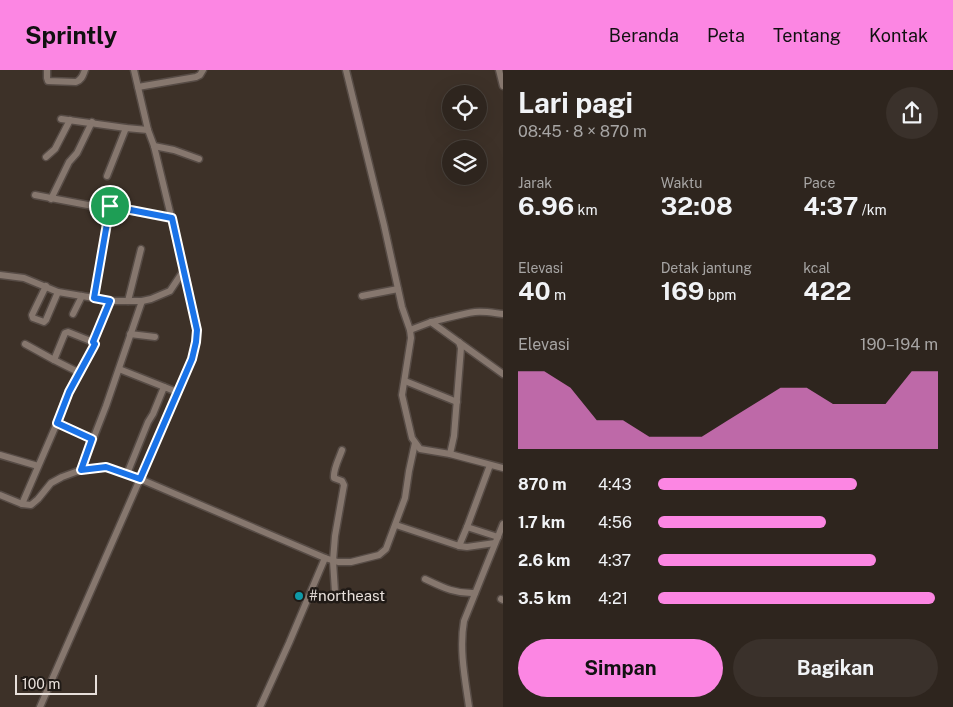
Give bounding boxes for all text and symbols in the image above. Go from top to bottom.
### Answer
text: Sprintly [25,21,117,49]
text: Beranda [609,25,679,46]
text: Peta [707,25,745,46]
text: Tentang [773,25,841,46]
text: Kontak [869,25,928,46]
map controls [442,85,487,185]
button: locate [442,85,487,130]
text: Lari pagi [518,86,633,119]
button: share [886,87,938,139]
text: 08:45 · 8 × 870 m [518,122,647,141]
button: layers [442,140,487,185]
text: Jarak [518,175,552,191]
text: Waktu [661,175,702,191]
text: Pace [803,175,835,191]
pin [89,185,131,227]
text: 6.96 [518,191,574,221]
text: 32:08 [661,191,733,221]
text: 4:37 [803,191,858,221]
icon: arrive [96,192,124,220]
text: km [574,202,598,218]
text: /km [858,202,887,218]
text: Elevasi [518,260,563,276]
text: Detak jantung [661,260,752,276]
text: kcal [803,260,830,276]
text: 40 [518,276,551,306]
text: 169 [661,276,704,306]
text: 422 [803,276,851,306]
text: m [551,287,566,303]
text: bpm [704,287,736,303]
text: Elevasi [518,335,570,354]
text: 190–194 m [860,335,938,354]
text: 870 m [518,475,567,494]
text: 4:43 [598,475,632,494]
text: 1.7 km [518,513,565,532]
text: 4:56 [598,513,632,532]
text: 2.6 km [518,551,570,570]
text: 4:37 [598,551,631,570]
place label: #northeast [309,587,385,604]
text: 3.5 km [518,589,571,608]
text: 4:21 [598,589,628,608]
marker: #northeast [293,590,305,602]
button: Simpan [518,639,723,697]
button: Bagikan [733,639,938,697]
scale bar [15,672,98,695]
text: 100 m [22,676,60,692]

